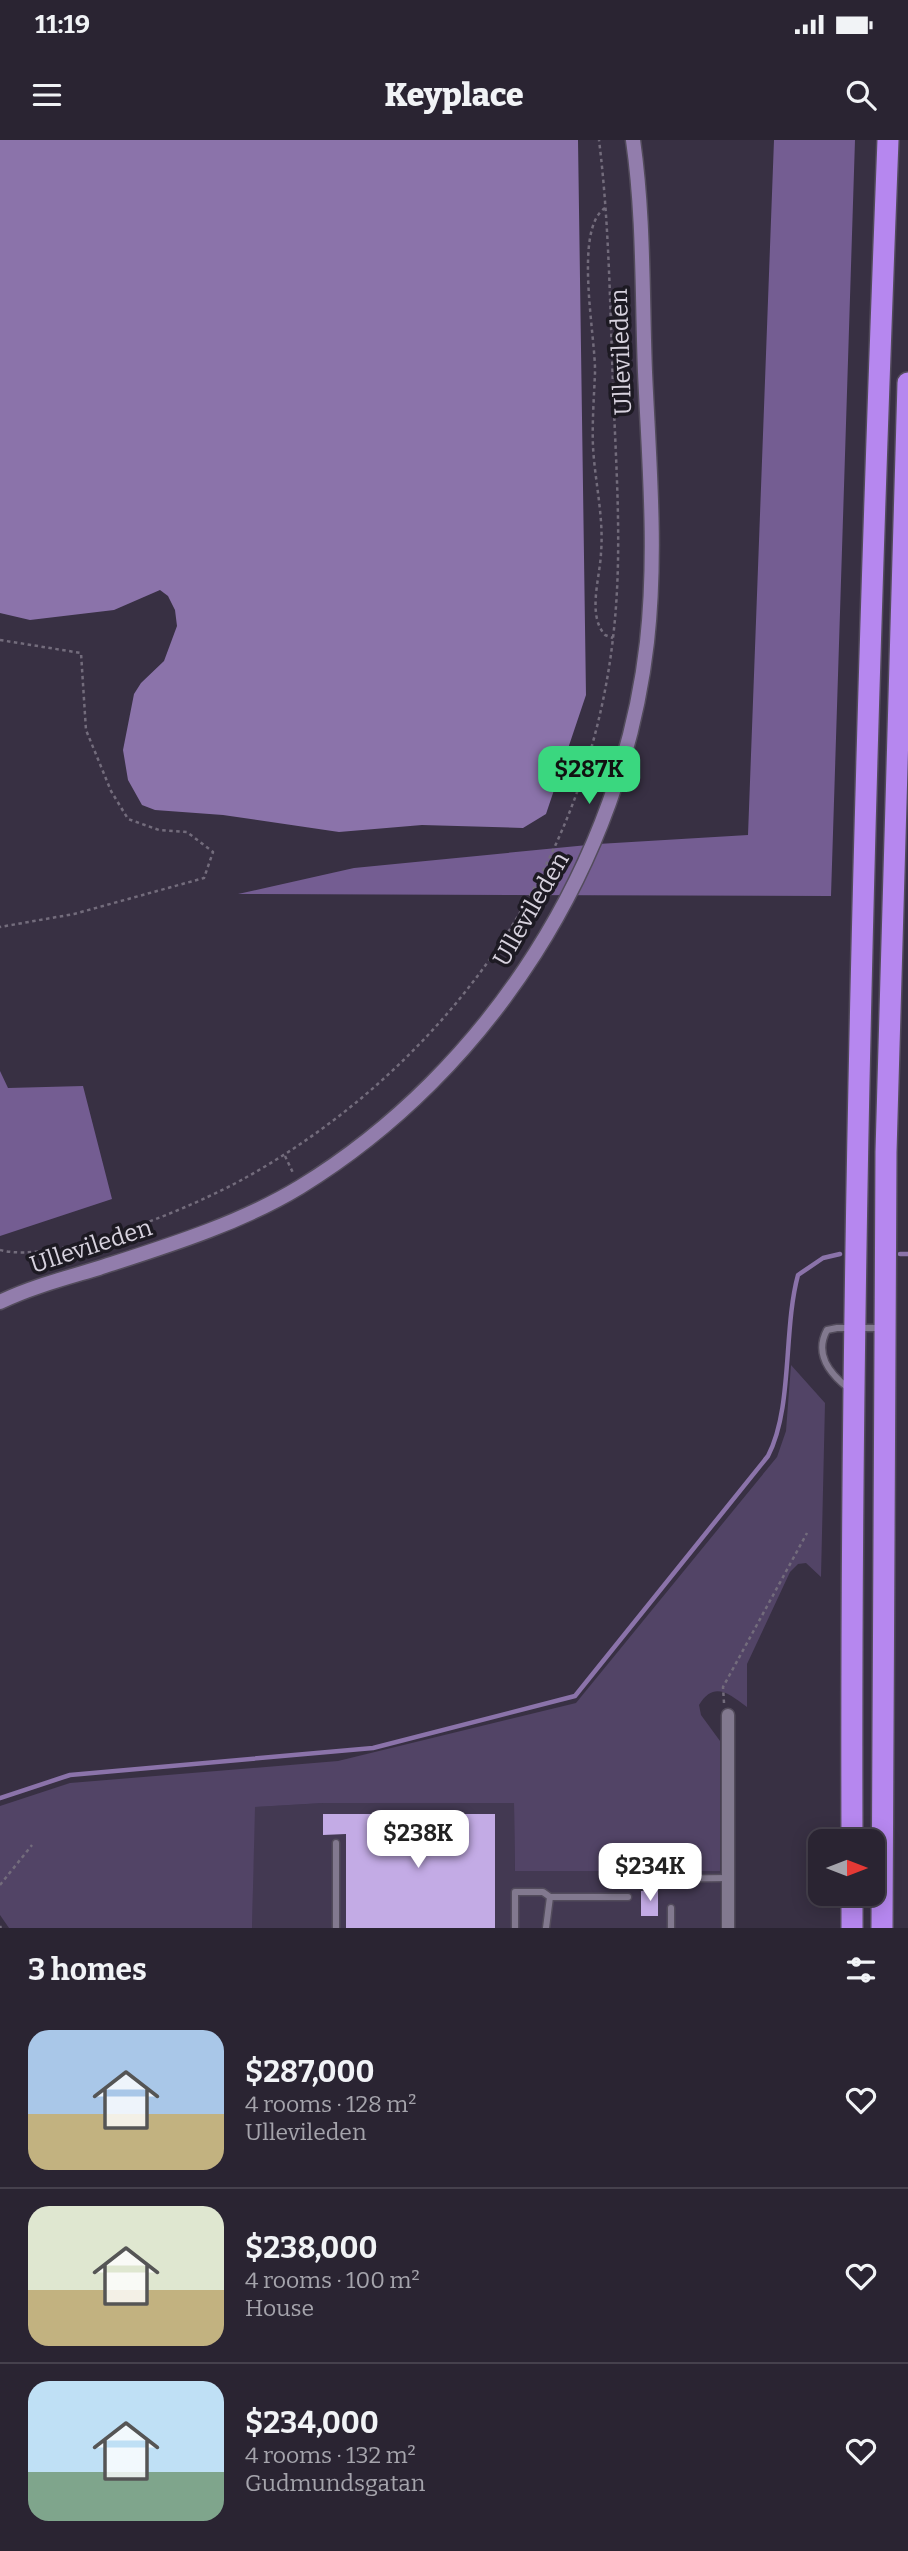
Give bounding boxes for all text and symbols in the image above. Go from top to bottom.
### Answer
text: 11:19 [35,9,90,40]
icon: menu [28,76,66,114]
text: Keyplace [384,76,524,114]
icon: search [842,76,880,114]
street label: Ullevileden [605,288,637,416]
pin: $287K [540,746,638,806]
text: $287K [554,755,624,783]
street label: Ullevileden [487,847,575,971]
street label: Ullevileden [26,1213,156,1279]
pin: $238K [369,1810,467,1870]
text: $238K [383,1819,453,1847]
north arrow [808,1829,886,1906]
map controls [808,1829,885,1906]
pin: $234K [601,1844,699,1903]
text: $234K [615,1852,685,1880]
icon: filters [842,1951,880,1989]
text: 3 homes [28,1952,147,1988]
text: $287,000 [245,2054,375,2090]
icon: home [84,2058,168,2142]
icon: heart [842,2081,880,2119]
text: 4 rooms · 128 m² [245,2090,416,2118]
text: Ullevileden [245,2118,367,2146]
text: $238,000 [245,2230,378,2266]
icon: home [84,2234,168,2318]
icon: heart [842,2257,880,2295]
text: 4 rooms · 100 m² [245,2266,420,2294]
text: House [245,2294,314,2322]
text: $234,000 [245,2405,379,2441]
icon: home [84,2409,168,2493]
icon: heart [842,2432,880,2470]
text: 4 rooms · 132 m² [245,2441,416,2469]
text: Gudmundsgatan [245,2469,425,2497]

